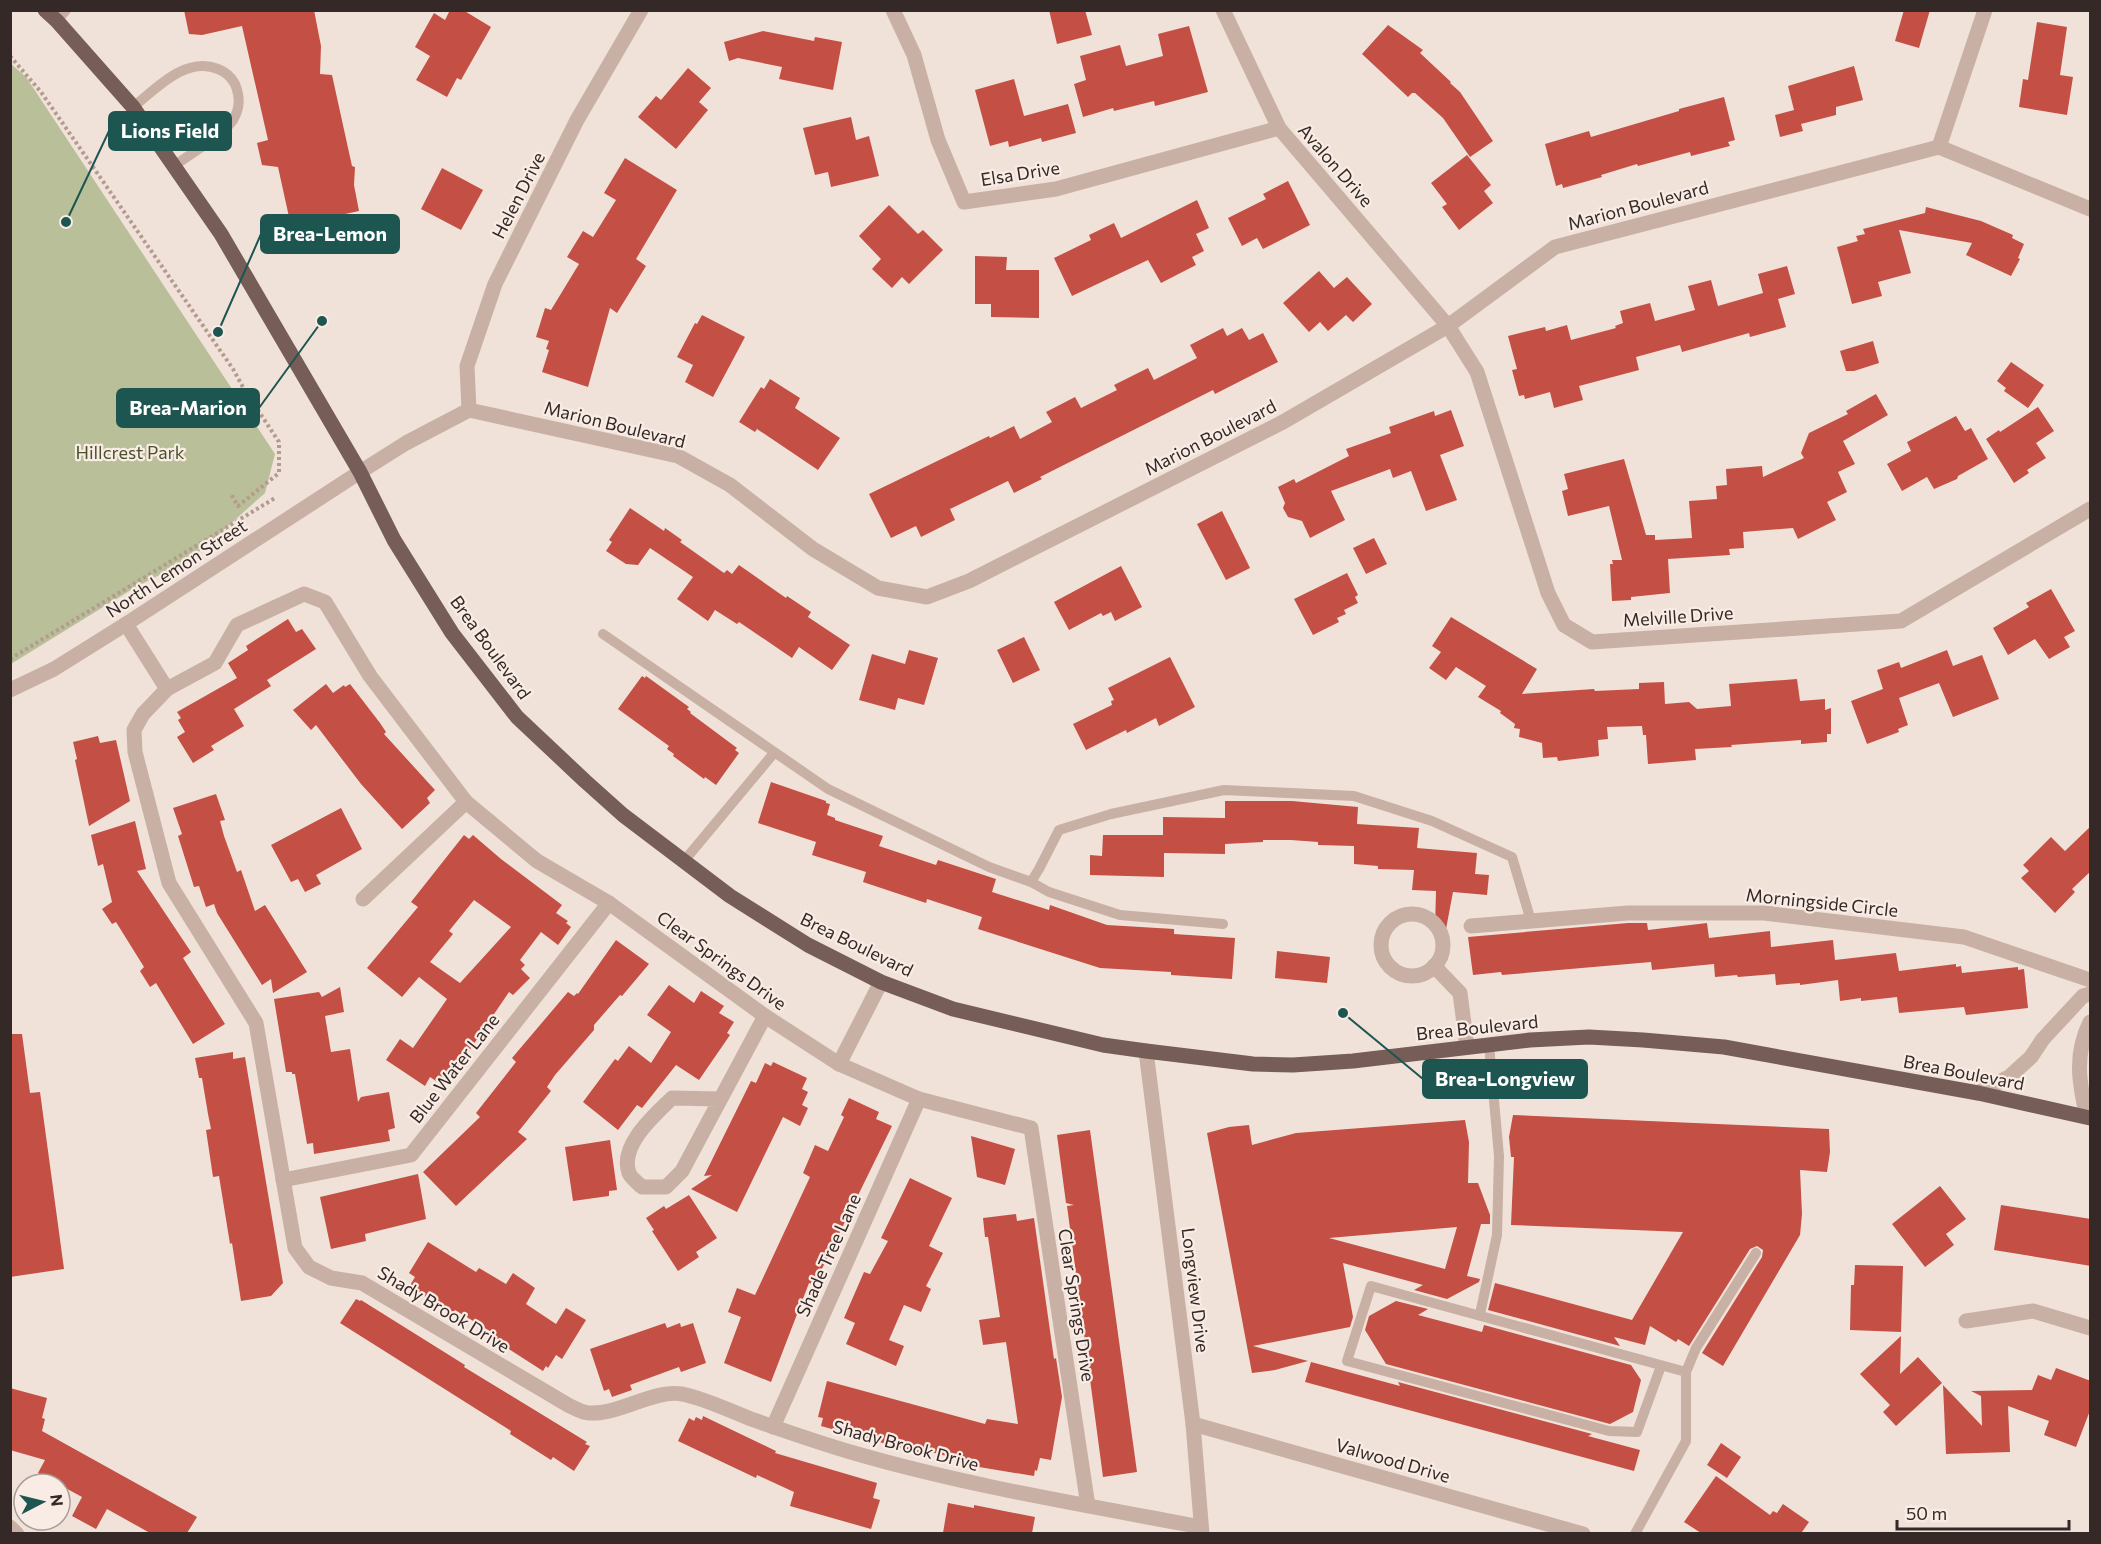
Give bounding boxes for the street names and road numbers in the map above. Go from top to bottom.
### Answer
street label: Avalon Drive [1294,119,1378,211]
street label: Helen Drive [487,148,549,242]
street label: Elsa Drive [979,156,1061,190]
street label: Marion Boulevard [1565,176,1711,234]
street label: Marion Boulevard [1140,394,1280,480]
street label: Marion Boulevard [542,396,688,452]
street label: North Lemon Street [101,514,251,622]
street label: Brea Boulevard [446,591,536,703]
street label: Melville Drive [1622,601,1734,631]
street label: Morningside Circle [1745,883,1899,921]
street label: Clear Springs Drive [653,906,791,1014]
street label: Brea Boulevard [797,907,917,981]
street label: Blue Water Lane [404,1009,504,1127]
street label: Brea Boulevard [1415,1010,1539,1044]
street label: Brea Boulevard [1902,1049,2026,1095]
street label: Shade Tree Lane [791,1190,865,1320]
street label: Longview Drive [1177,1226,1215,1354]
street label: Clear Springs Drive [1054,1227,1100,1383]
street label: Shady Brook Drive [374,1261,514,1357]
street label: Shady Brook Drive [831,1415,981,1475]
street label: Valwood Drive [1333,1433,1453,1487]

